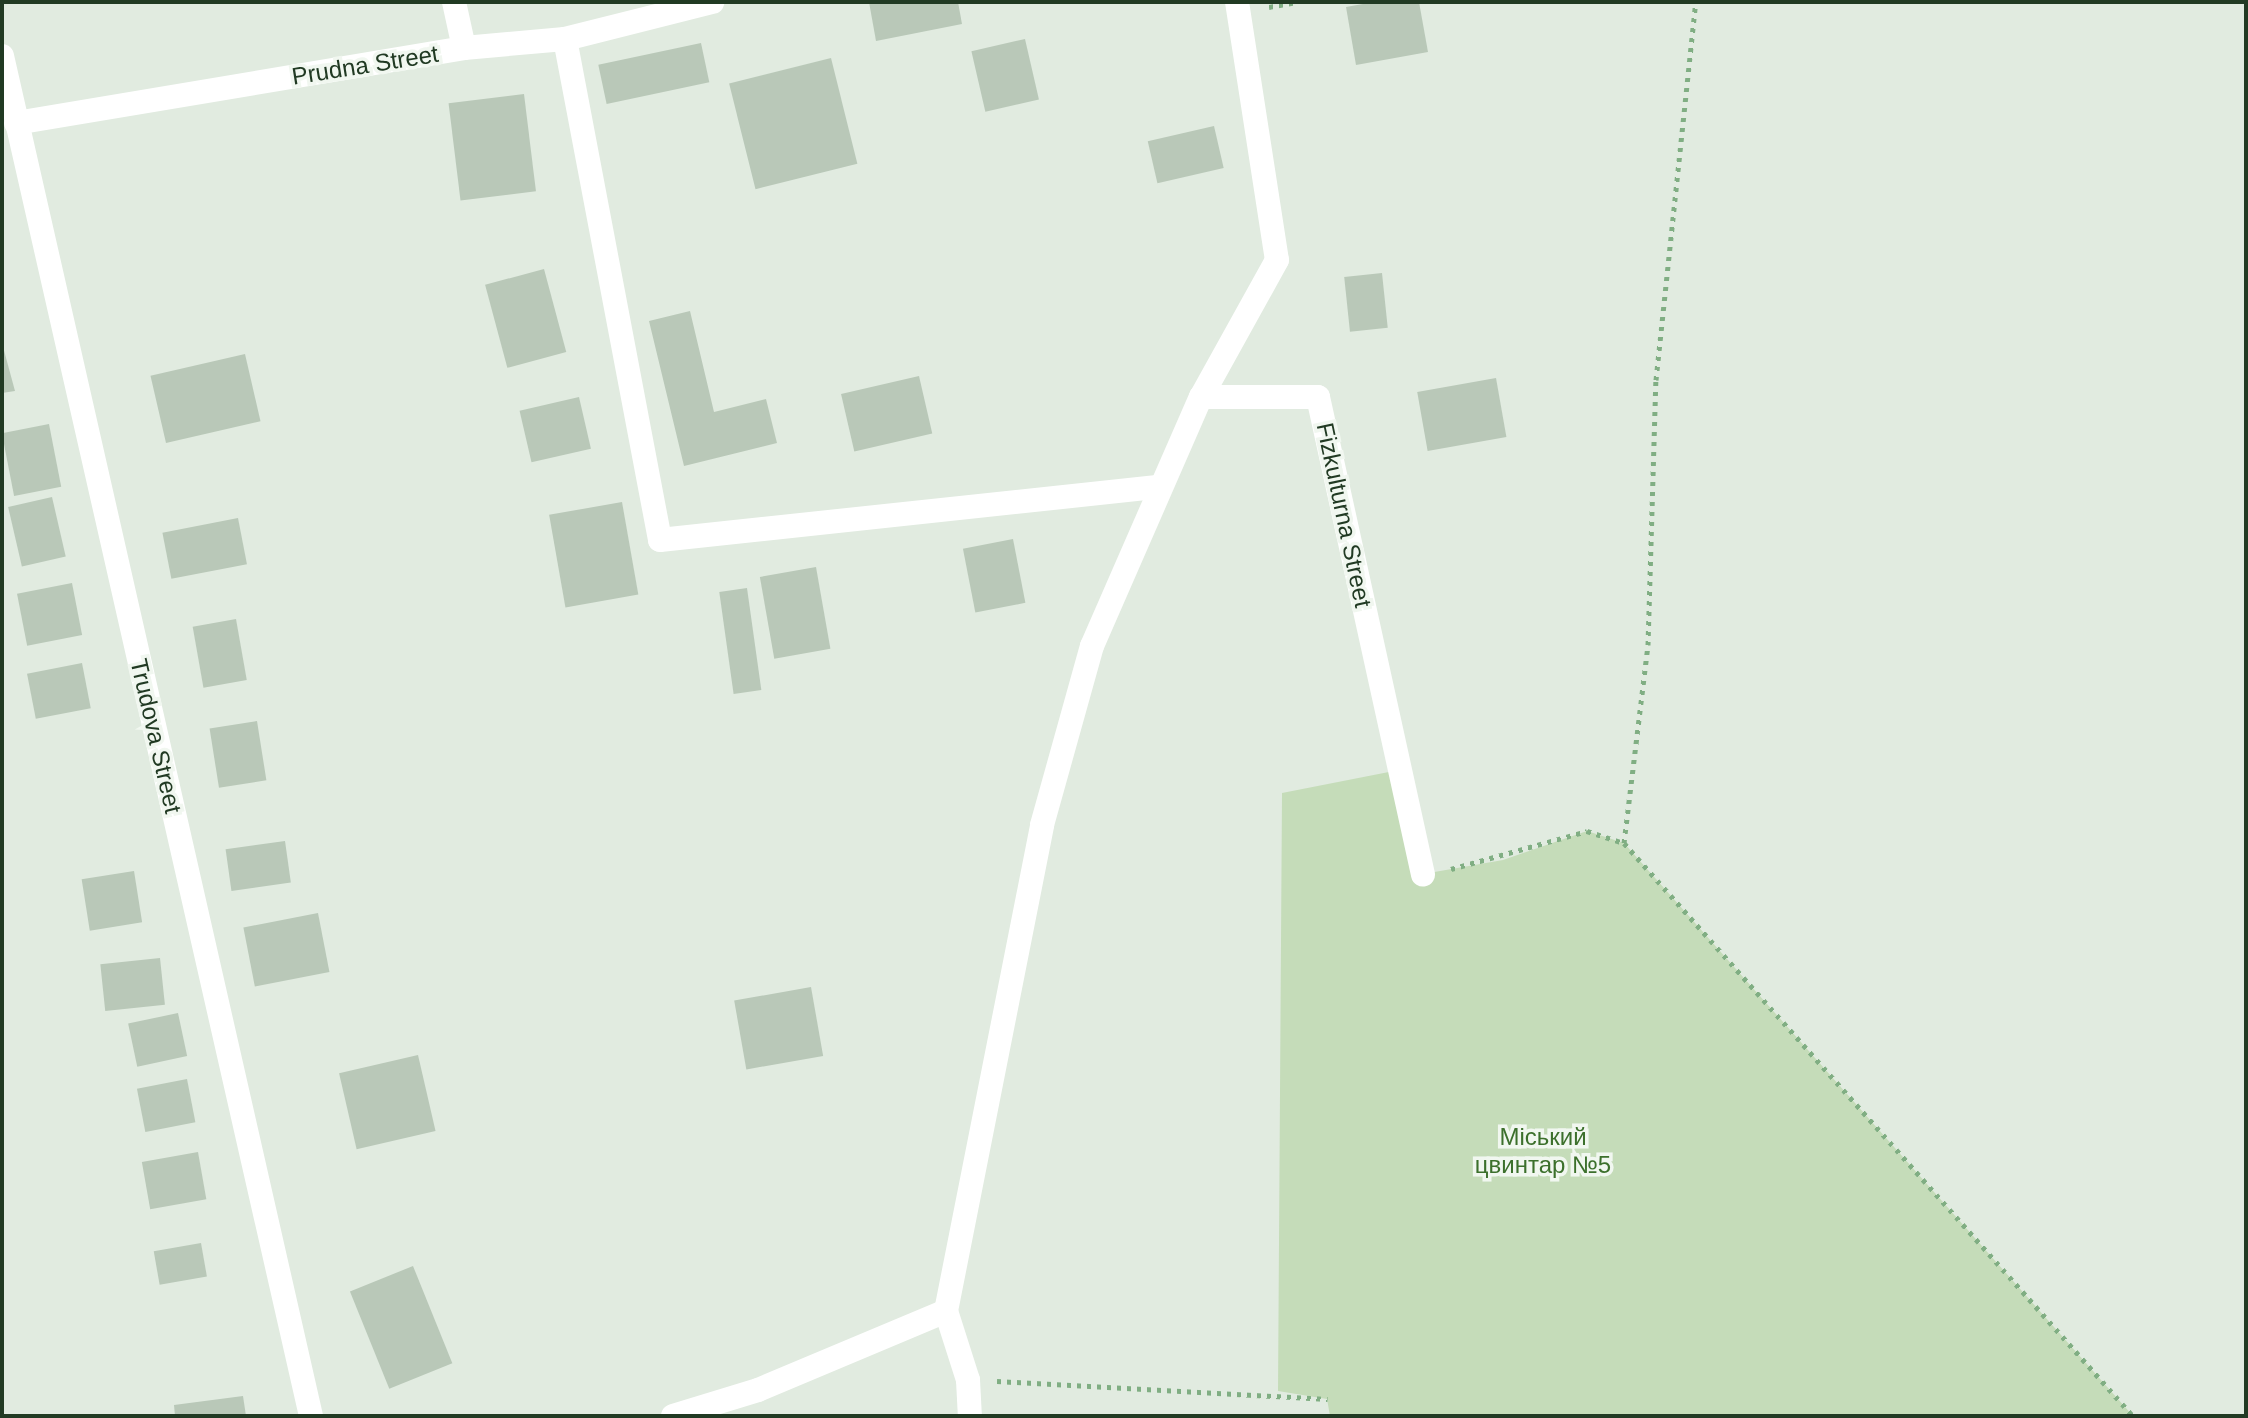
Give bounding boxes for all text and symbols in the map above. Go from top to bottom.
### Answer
street label: Prudna Street [290,39,440,91]
street label: Fizkulturna Street [1310,420,1378,610]
street label: Trudova Street [124,656,188,816]
park label: Міський цвинтар №5 [1475,1123,1611,1179]

